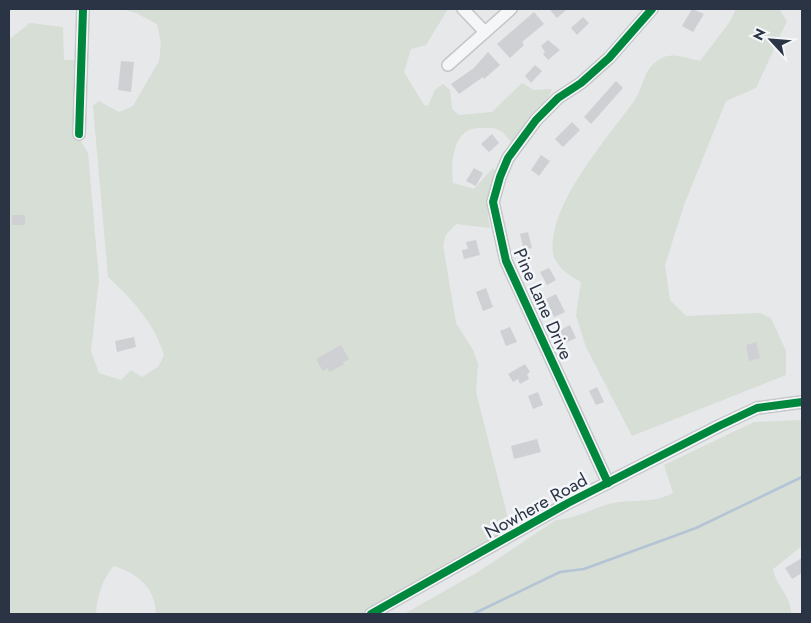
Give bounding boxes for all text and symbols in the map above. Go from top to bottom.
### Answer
north arrow [746,15,796,65]
text: N [748,25,771,44]
street label: Pine Lane Drive [507,244,579,364]
street label: Nowhere Road [480,467,592,545]

